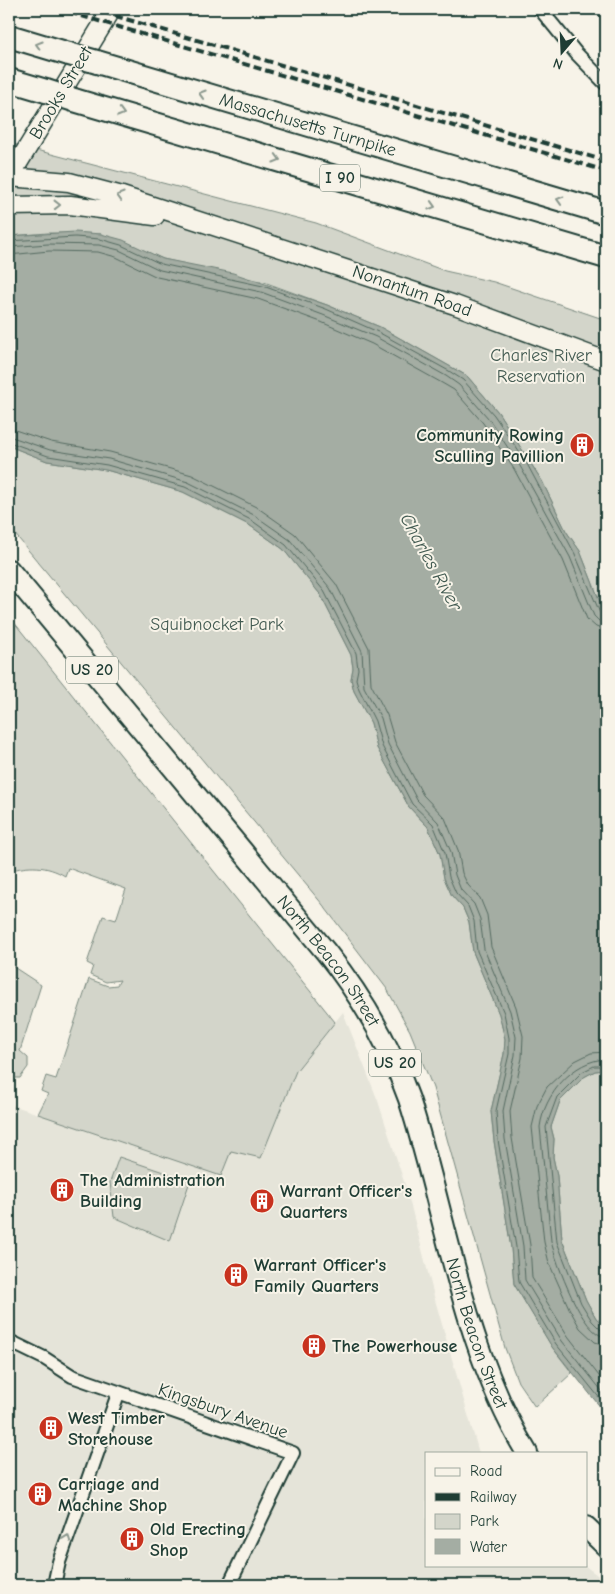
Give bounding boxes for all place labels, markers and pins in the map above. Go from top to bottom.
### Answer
place label: Community Rowing Sculling Pavillion [416,425,564,467]
building icon: Community Rowing Sculling Pavillion [569,432,595,458]
place label: The Administration Building [80,1170,225,1212]
building icon: The Administration Building [49,1177,75,1203]
place label: Warrant Officer's Quarters [280,1181,412,1223]
building icon: Warrant Officer's Quarters [249,1188,275,1214]
place label: Warrant Officer's Family Quarters [254,1255,386,1297]
building icon: Warrant Officer's Family Quarters [223,1262,249,1288]
building icon: The Powerhouse [301,1333,327,1359]
place label: The Powerhouse [332,1336,457,1357]
place label: West Timber Storehouse [68,1408,166,1450]
building icon: West Timber Storehouse [38,1415,64,1441]
place label: Carriage and Machine Shop [58,1474,167,1516]
building icon: Carriage and Machine Shop [27,1481,53,1507]
place label: Old Erecting Shop [150,1519,246,1561]
building icon: Old Erecting Shop [119,1526,145,1552]

